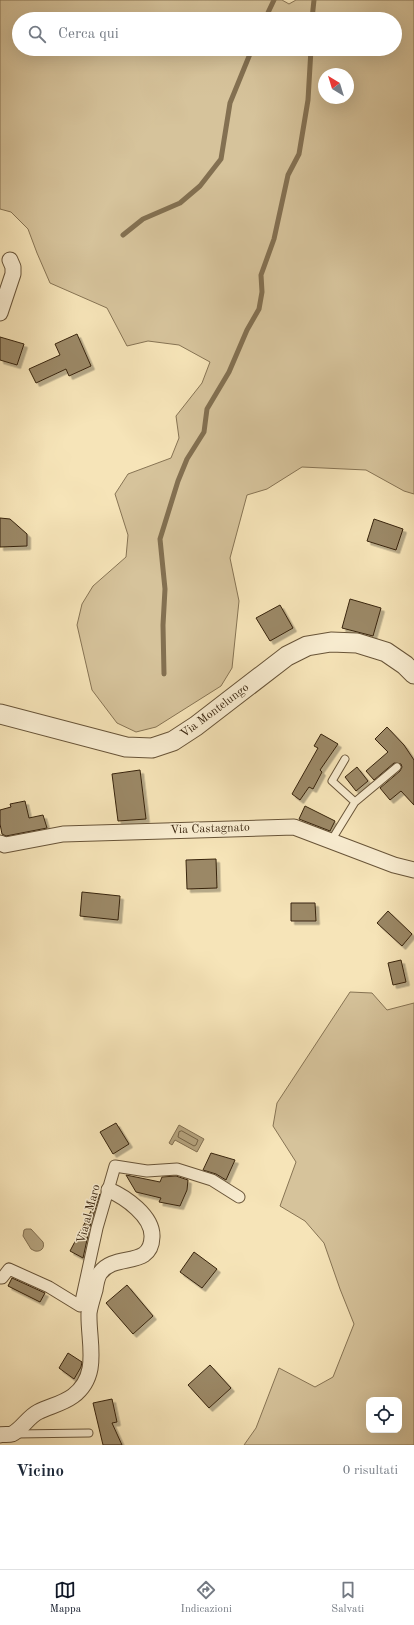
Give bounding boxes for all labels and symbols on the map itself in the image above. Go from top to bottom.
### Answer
north arrow [318,68,354,104]
street label: Via Montelungo [179,681,251,740]
street label: Via Castagnato [170,822,250,836]
street label: Via al Maro [75,1183,103,1245]

